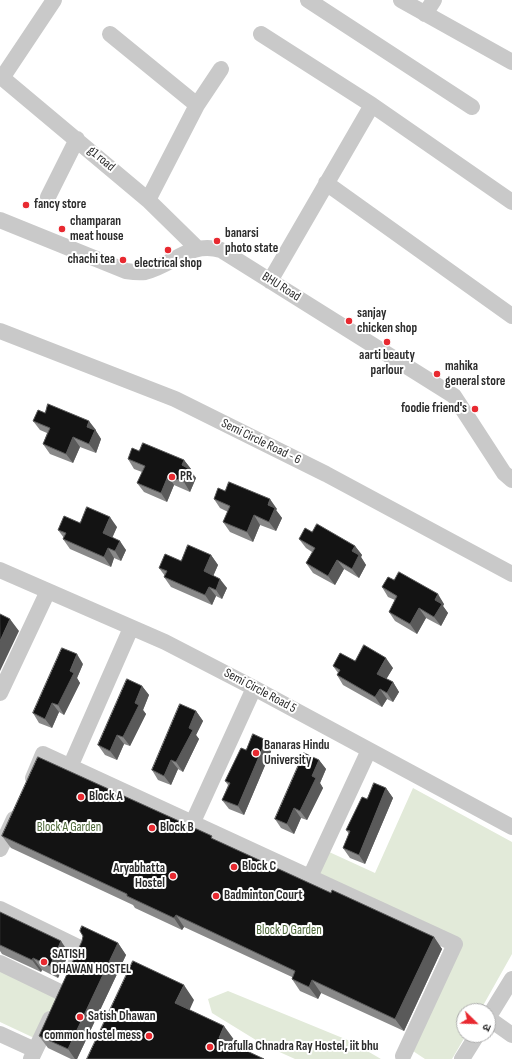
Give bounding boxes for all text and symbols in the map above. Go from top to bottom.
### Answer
street label: g1 road [84,143,118,175]
place label: fancy store [34,197,86,213]
marker: fancy store [21,200,31,210]
place label: champaran meat house [70,214,123,245]
marker: champaran meat house [57,224,67,234]
place label: banarsi photo state [225,226,278,257]
marker: banarsi photo state [212,236,222,246]
marker: electrical shop [163,245,173,255]
place label: chachi tea [67,252,115,268]
marker: chachi tea [118,255,128,265]
place label: electrical shop [134,256,202,272]
street label: BHU Road [259,269,303,305]
place label: sanjay chicken shop [357,306,417,337]
marker: sanjay chicken shop [344,316,354,326]
marker: aarti beauty parlour [382,337,392,347]
place label: aarti beauty parlour [359,348,415,379]
place label: mahika general store [445,359,505,390]
marker: mahika general store [432,369,442,379]
place label: foodie friend's [401,401,467,417]
marker: foodie friend's [470,404,480,414]
street label: Semi Circle Road - 6 [218,416,304,468]
place label: PR [180,469,192,485]
marker: PR [167,472,177,482]
street label: Semi Circle Road 5 [221,665,299,717]
place label: Banaras Hindu University [264,738,330,769]
marker: Banaras Hindu University [251,748,261,758]
place label: Block A [89,789,123,805]
marker: Block A [76,792,86,802]
park label: Block A Garden [37,820,101,836]
place label: Block B [160,820,194,836]
marker: Block B [147,823,157,833]
place label: Block C [242,859,276,875]
place label: Aryabhatta Hostel [113,861,165,892]
marker: Block C [229,862,239,872]
marker: Aryabhatta Hostel [168,871,178,881]
place label: Badminton Court [224,888,302,904]
marker: Badminton Court [211,891,221,901]
park label: Block D Garden [256,923,322,939]
place label: SATISH DHAWAN HOSTEL [52,947,131,978]
marker: SATISH DHAWAN HOSTEL [39,957,49,967]
north arrow [456,1003,496,1043]
place label: Satish Dhawan [88,1009,155,1025]
marker: Satish Dhawan [75,1012,85,1022]
text: उ [479,1022,494,1033]
place label: common hostel mess [44,1028,141,1044]
marker: common hostel mess [144,1031,154,1041]
place label: Prafulla Chnadra Ray Hostel, iit bhu [218,1039,378,1055]
marker: Prafulla Chnadra Ray Hostel, iit bhu [205,1042,215,1052]

